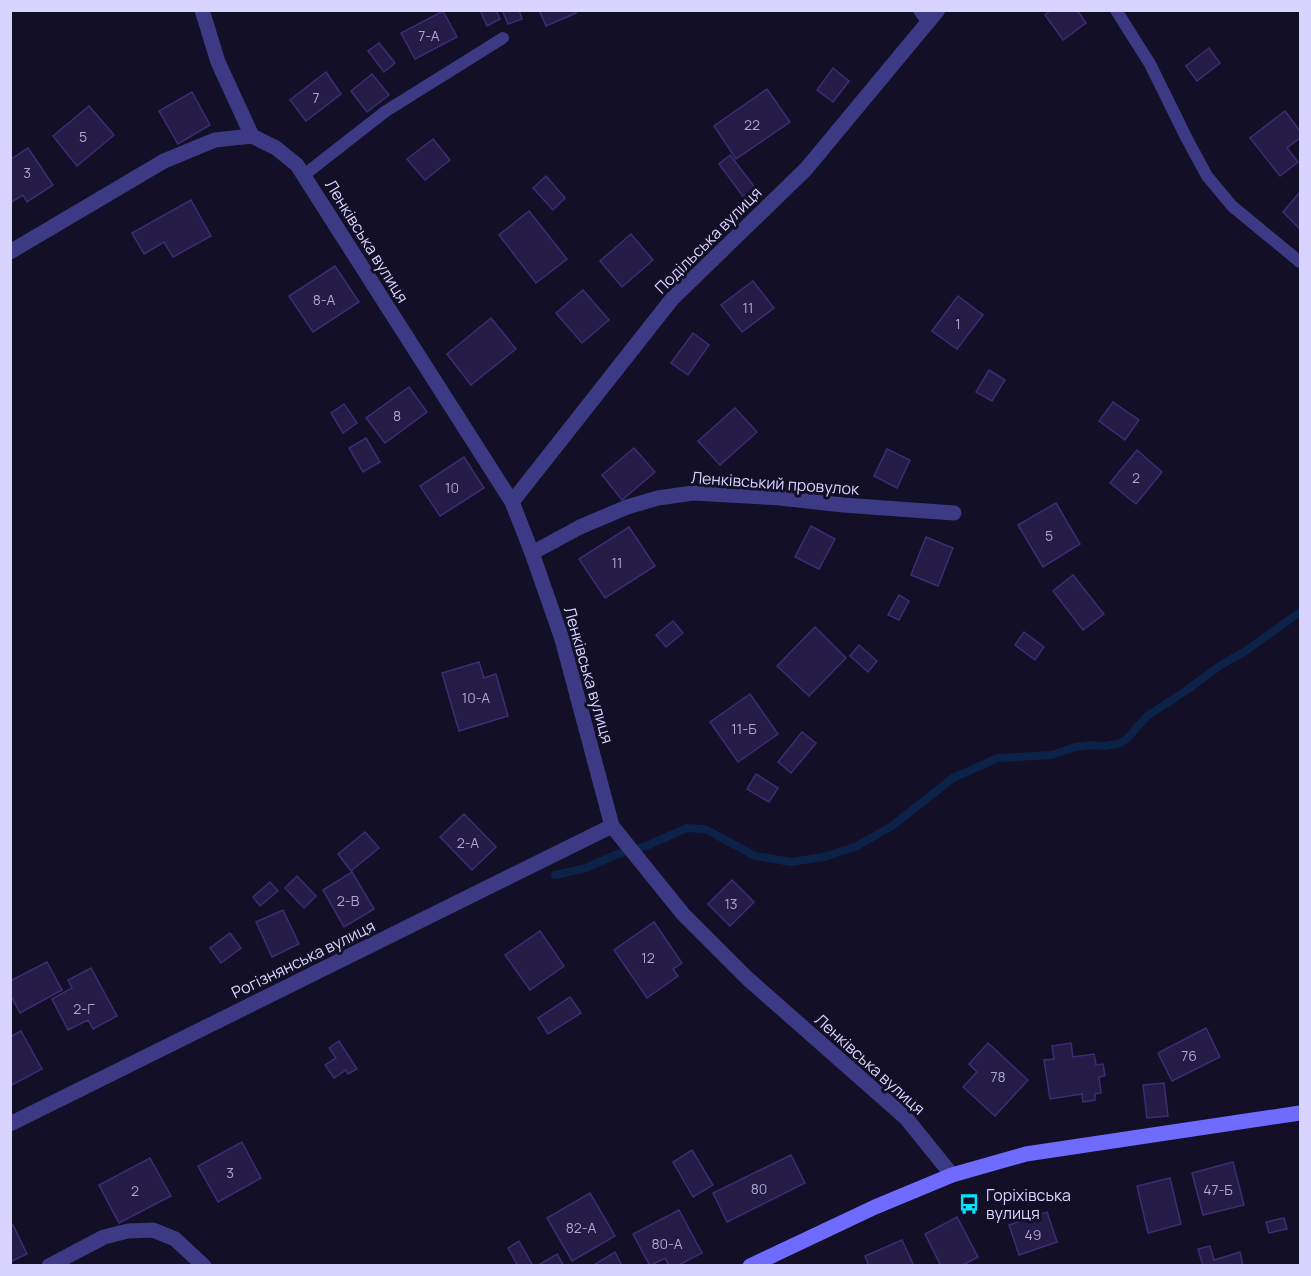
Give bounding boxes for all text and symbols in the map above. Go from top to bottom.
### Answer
house number: 7-А [418,26,440,45]
house number: 7 [312,88,320,107]
house number: 22 [744,115,760,134]
house number: 5 [79,127,87,146]
house number: 3 [23,163,31,182]
street label: Ленківська вулиця [320,175,414,307]
street label: Подільська вулиця [650,182,766,298]
house number: 8-А [313,290,335,309]
house number: 11 [743,298,753,317]
house number: 1 [955,314,961,333]
house number: 8 [393,406,401,425]
street label: Ленківський провулок [690,466,861,500]
house number: 2 [1132,468,1140,487]
house number: 10 [445,478,459,497]
house number: 5 [1045,526,1053,545]
house number: 11 [612,553,622,572]
street label: Ленківська вулиця [559,604,619,746]
house number: 10-А [462,688,490,707]
house number: 11-Б [731,719,757,738]
house number: 2-А [457,833,479,852]
house number: 2-В [337,891,360,910]
house number: 13 [724,894,738,913]
street label: Рогізнянська вулиця [227,915,379,1003]
house number: 12 [641,948,655,967]
house number: 2-Г [73,999,95,1018]
street label: Ленківська вулиця [810,1009,930,1119]
house number: 76 [1181,1046,1197,1065]
house number: 78 [990,1067,1006,1086]
house number: 3 [226,1163,234,1182]
house number: 80 [751,1179,767,1198]
house number: 47-Б [1203,1180,1233,1199]
house number: 2 [131,1181,139,1200]
place label: Горіхівська вулиця [986,1184,1071,1224]
bus stop icon: Горіхівська вулиця [957,1192,981,1216]
house number: 82-А [566,1218,596,1237]
house number: 49 [1025,1225,1041,1244]
house number: 80-А [651,1234,683,1253]

